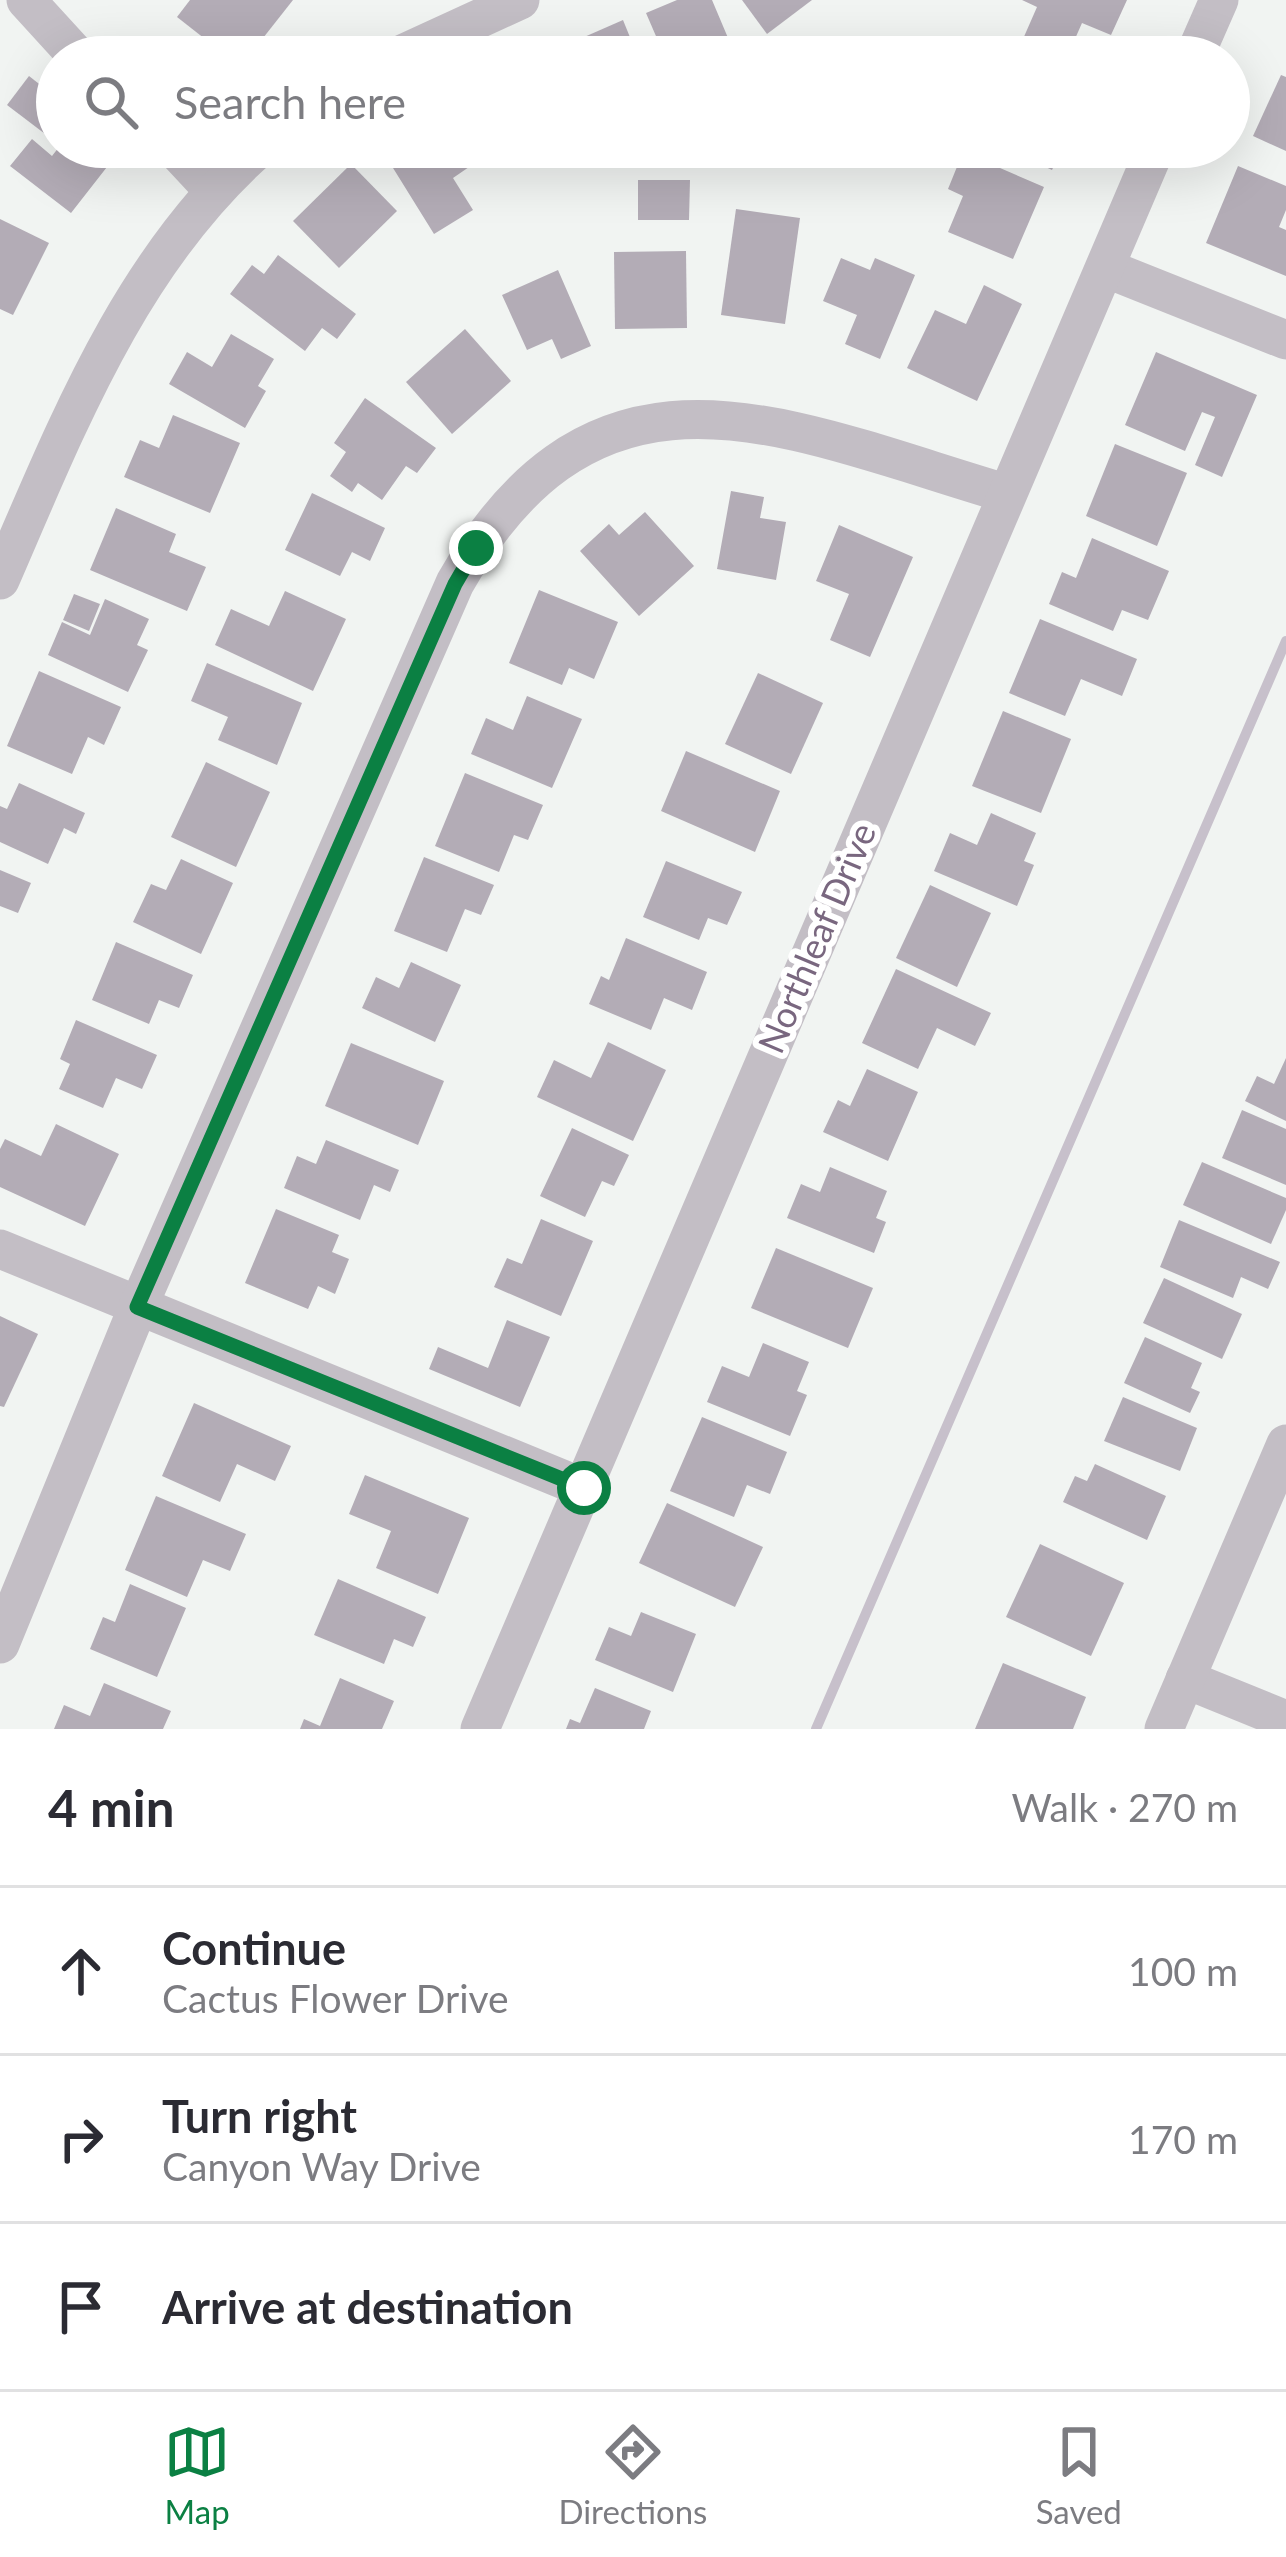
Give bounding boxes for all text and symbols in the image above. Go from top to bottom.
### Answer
search box [36,36,1250,168]
icon: search [78,69,144,135]
text: Search here [174,75,406,129]
route end [449,521,503,575]
street label: Northleaf Drive [748,816,884,1059]
route start [557,1461,611,1515]
text: 4 min [48,1777,174,1838]
text: Walk · 270 m [1011,1784,1238,1830]
text: Continue [162,1921,346,1975]
icon: ahead [48,1938,114,2004]
text: 100 m [1128,1948,1238,1994]
text: Cactus Flower Drive [162,1975,509,2021]
text: Turn right [162,2089,357,2143]
icon: right [48,2106,114,2172]
text: 170 m [1128,2116,1238,2162]
text: Canyon Way Drive [162,2143,481,2189]
icon: arrive [48,2274,114,2340]
text: Arrive at destination [162,2280,573,2334]
tab: Map [164,2419,230,2531]
tab: Directions [558,2419,707,2531]
tab: Saved [1036,2419,1122,2531]

